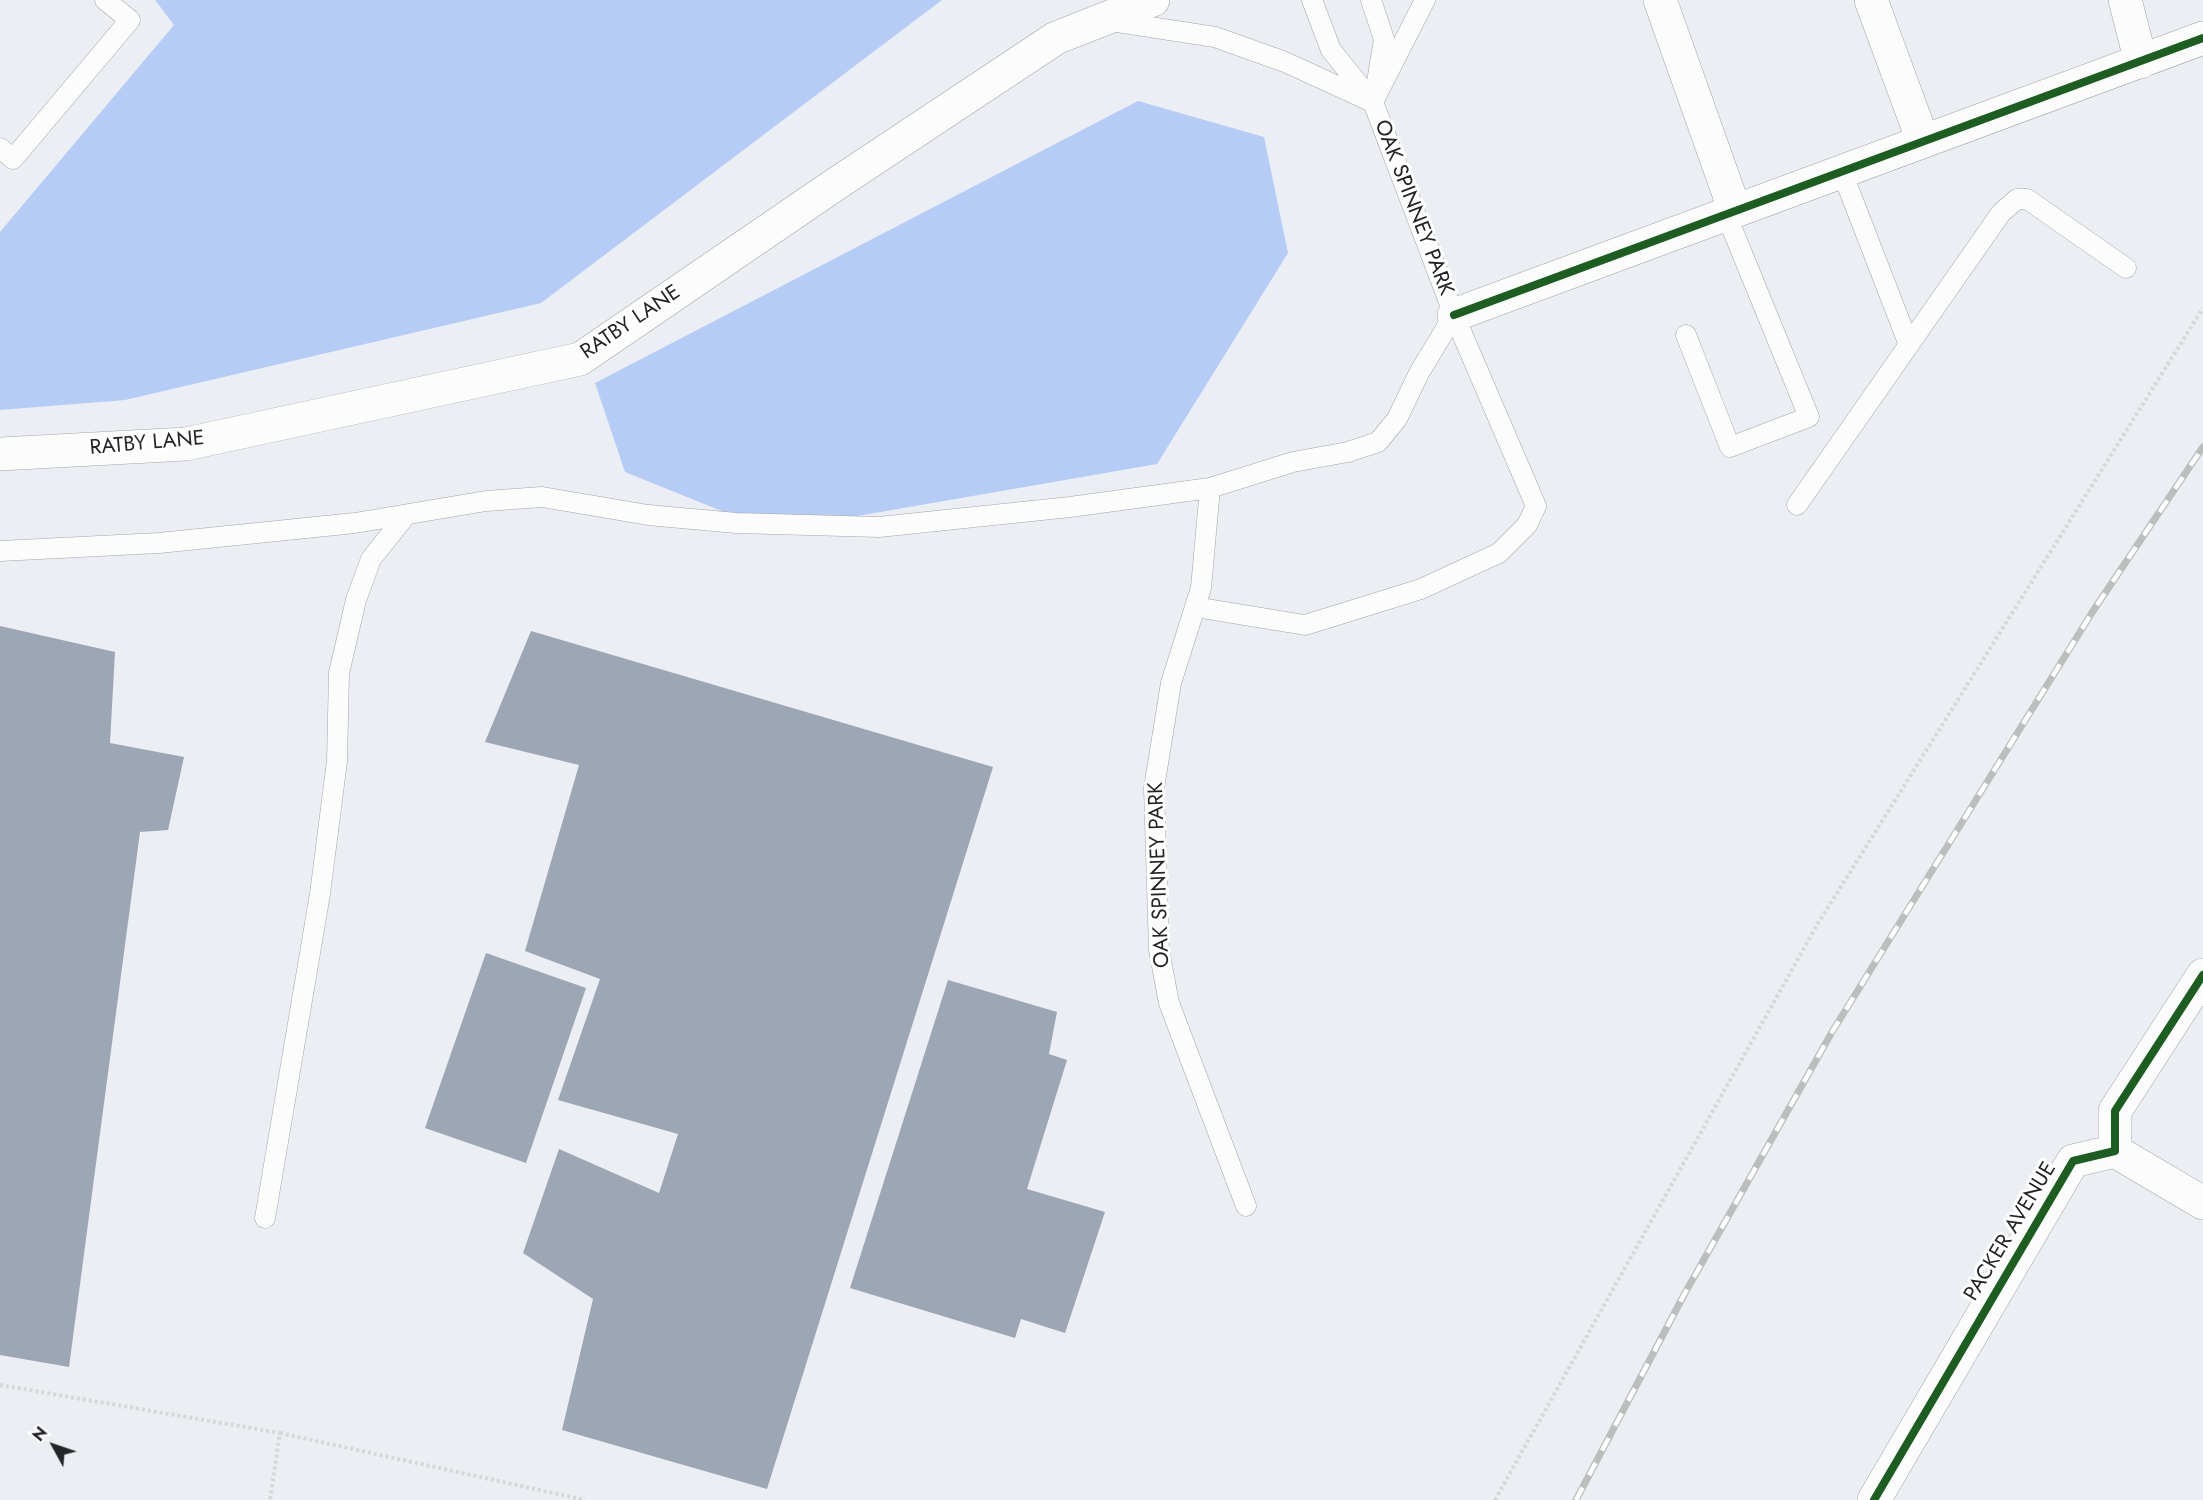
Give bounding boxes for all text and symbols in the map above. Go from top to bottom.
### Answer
street label: OAK SPINNEY PARK [1368,117,1458,299]
street label: RATBY LANE [576,280,686,366]
street label: RATBY LANE [89,426,205,462]
street label: OAK SPINNEY PARK [1144,782,1176,968]
street label: PACKER AVENUE [1960,1158,2062,1306]
north arrow [24,1416,84,1476]
text: N [27,1422,53,1446]

